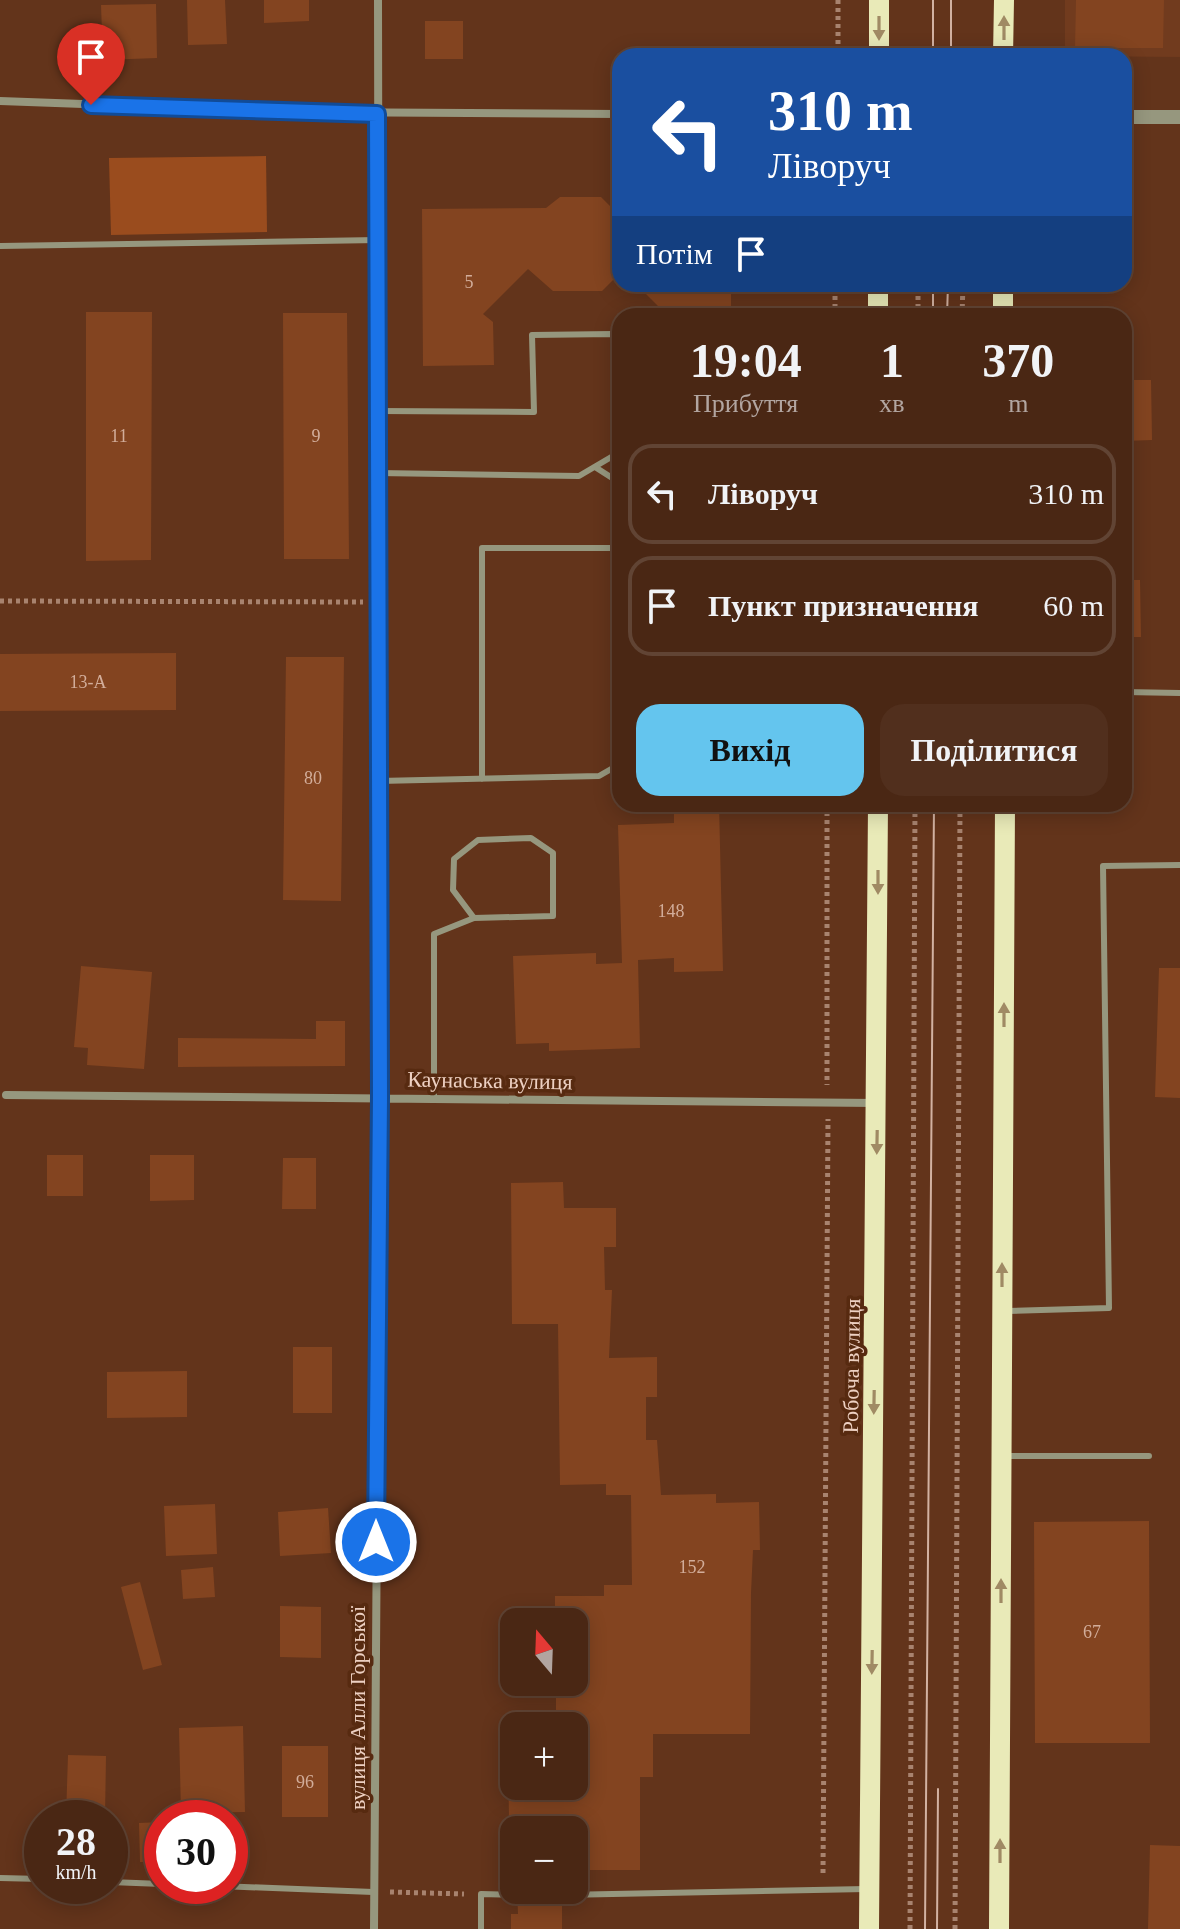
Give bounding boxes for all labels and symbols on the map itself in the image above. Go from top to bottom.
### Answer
one-way arrow [998,15,1010,40]
one-way arrow [873,16,885,41]
pin [57,23,125,105]
house number: 5 [465,272,474,292]
house number: 11 [110,426,128,446]
house number: 9 [312,426,321,446]
house number: 13-А [70,672,107,692]
house number: 80 [304,768,322,788]
one-way arrow [872,870,884,895]
house number: 148 [658,901,685,921]
one-way arrow [998,1002,1010,1027]
street label: Каунаська вулиця [407,1067,573,1094]
one-way arrow [871,1130,883,1155]
one-way arrow [996,1262,1009,1287]
street label: Робоча вулиця [838,1298,865,1434]
one-way arrow [868,1390,881,1415]
position arrow [334,1500,418,1584]
house number: 152 [679,1557,706,1577]
one-way arrow [995,1578,1007,1603]
street label: вулиця Алли Горської [345,1605,370,1810]
north arrow [500,1608,588,1696]
house number: 67 [1083,1622,1101,1642]
one-way arrow [866,1650,878,1675]
house number: 96 [296,1772,314,1792]
speed limit sign: 30 [144,1800,248,1904]
one-way arrow [993,1838,1006,1863]

